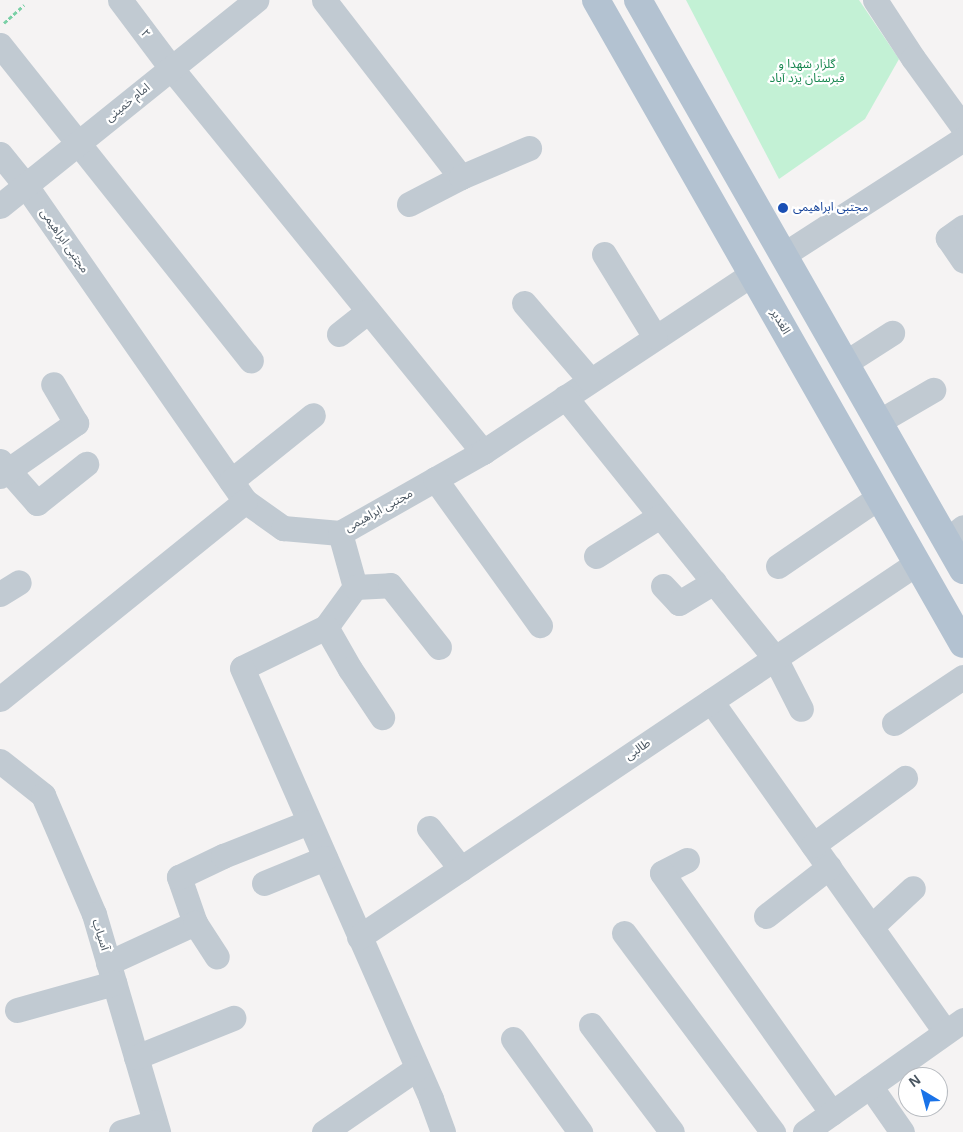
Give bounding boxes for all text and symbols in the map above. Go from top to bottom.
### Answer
street label: ۲ [137,27,153,41]
park label: گلزار شهدا و قبرستان یزد آباد [769,58,845,86]
street label: امام خمینی [103,81,153,125]
place label: مجتبی ابراهیمی [793,201,868,215]
marker: مجتبی ابراهیمی [777,202,789,214]
street label: مجتبی ابراهیمی [37,206,91,276]
street label: الغدیر [767,307,793,337]
street label: مجتبی ابراهیمی [343,486,415,536]
street label: طالبی [622,736,654,764]
street label: آسیاب [88,918,112,952]
north arrow [898,1067,948,1117]
text: N [906,1071,923,1090]

